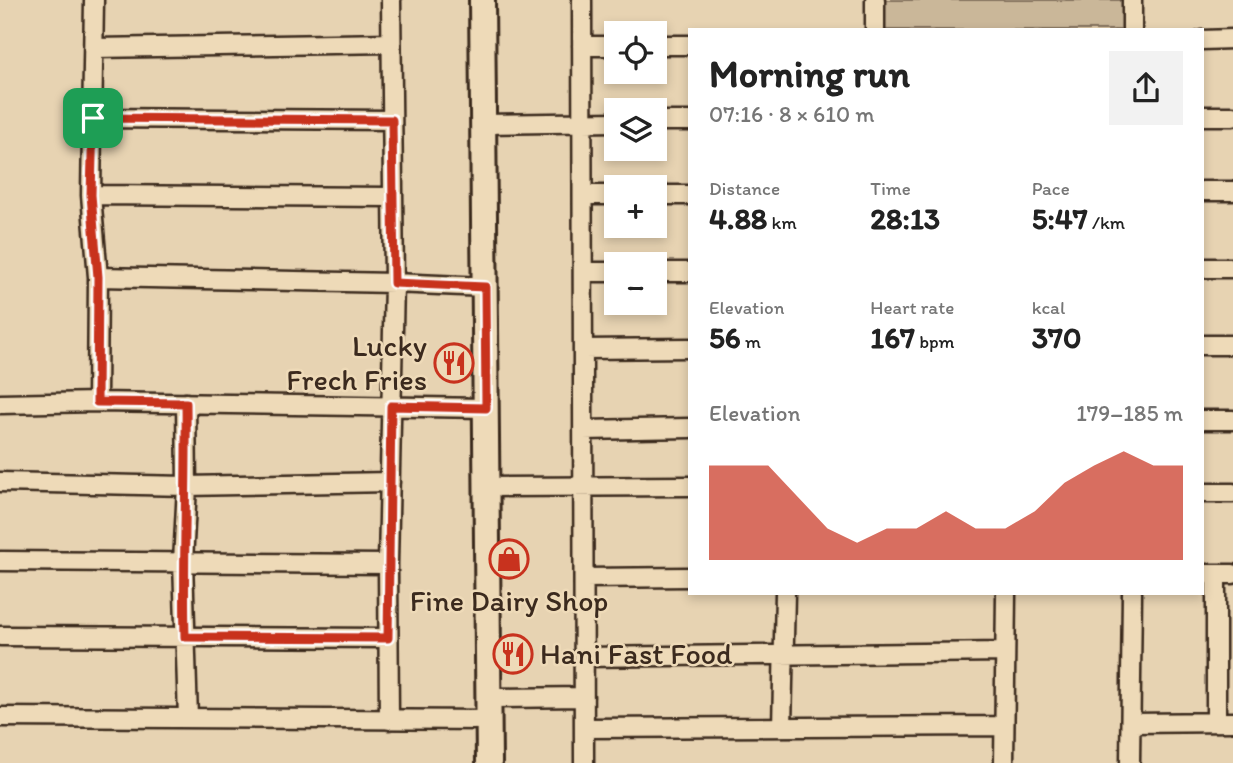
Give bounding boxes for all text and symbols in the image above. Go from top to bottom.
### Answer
map controls [604,21,667,315]
button: locate [604,21,667,84]
text: Morning run [709,51,910,97]
button: share [1109,51,1183,125]
pin [63,88,123,148]
button: layers [604,98,667,161]
icon: arrive [74,99,112,137]
text: 07:16 · 8 × 610 m [709,100,875,128]
button: + [604,175,667,238]
text: Distance [709,177,780,200]
text: Time [870,177,911,200]
text: Pace [1032,177,1070,200]
text: 4.88 [709,200,767,237]
text: 28:13 [870,200,940,237]
text: 5:47 [1032,200,1088,237]
text: km [767,211,797,234]
text: /km [1088,211,1125,234]
button: − [604,252,667,315]
text: Elevation [709,296,785,319]
text: Heart rate [870,296,954,319]
text: kcal [1032,296,1065,319]
text: 56 [709,319,741,356]
text: 167 [870,319,915,356]
text: 370 [1032,319,1081,356]
place label: Lucky Frech Fries [286,327,427,398]
text: m [741,330,761,353]
text: bpm [915,330,955,353]
restaurant icon: Lucky Frech Fries [433,342,475,384]
text: Elevation [709,399,800,427]
text: 179–185 m [1076,399,1183,427]
shop icon: Fine Dairy Shop [488,538,530,580]
place label: Fine Dairy Shop [410,582,608,619]
restaurant icon: Hani Fast Food [492,633,534,675]
place label: Hani Fast Food [540,635,733,672]

